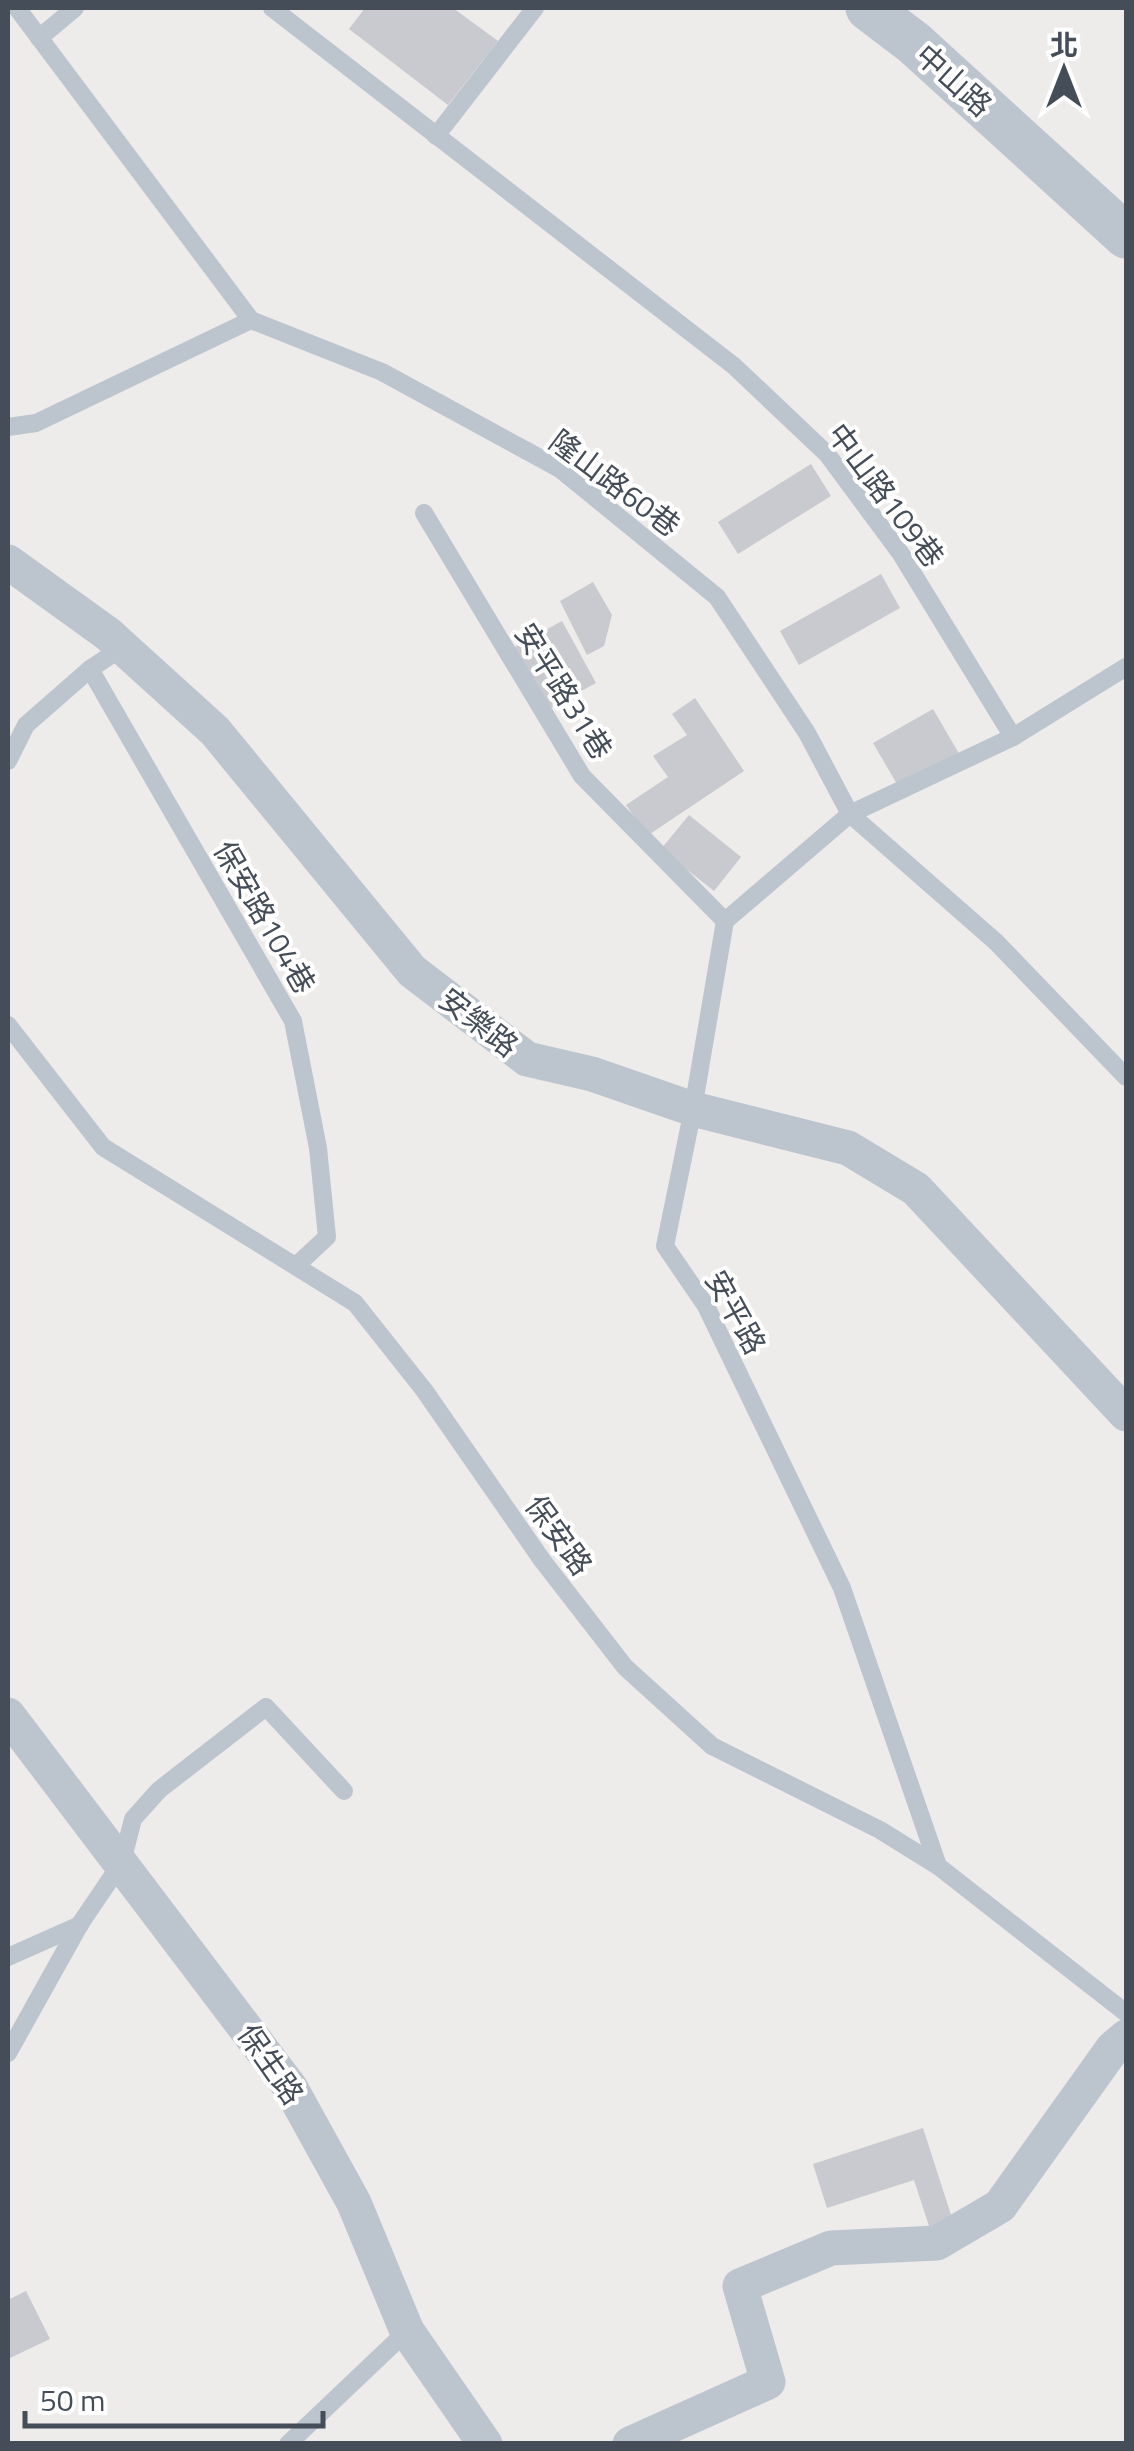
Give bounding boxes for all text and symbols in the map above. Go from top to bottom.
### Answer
north arrow [1014,20,1114,120]
text: 北 [1050,23,1078,66]
street label: 中山路 [905,33,1003,127]
street label: 中山路109巷 [816,413,956,577]
street label: 隆山路60巷 [540,418,690,548]
street label: 安平路31巷 [504,614,624,768]
street label: 保安路104巷 [202,832,328,1002]
street label: 安樂路 [429,976,529,1068]
street label: 安平路 [694,1261,778,1363]
street label: 保安路 [514,1485,604,1585]
street label: 保生路 [226,2014,316,2114]
scale bar [25,2366,322,2428]
text: 50 m [40,2377,105,2423]

